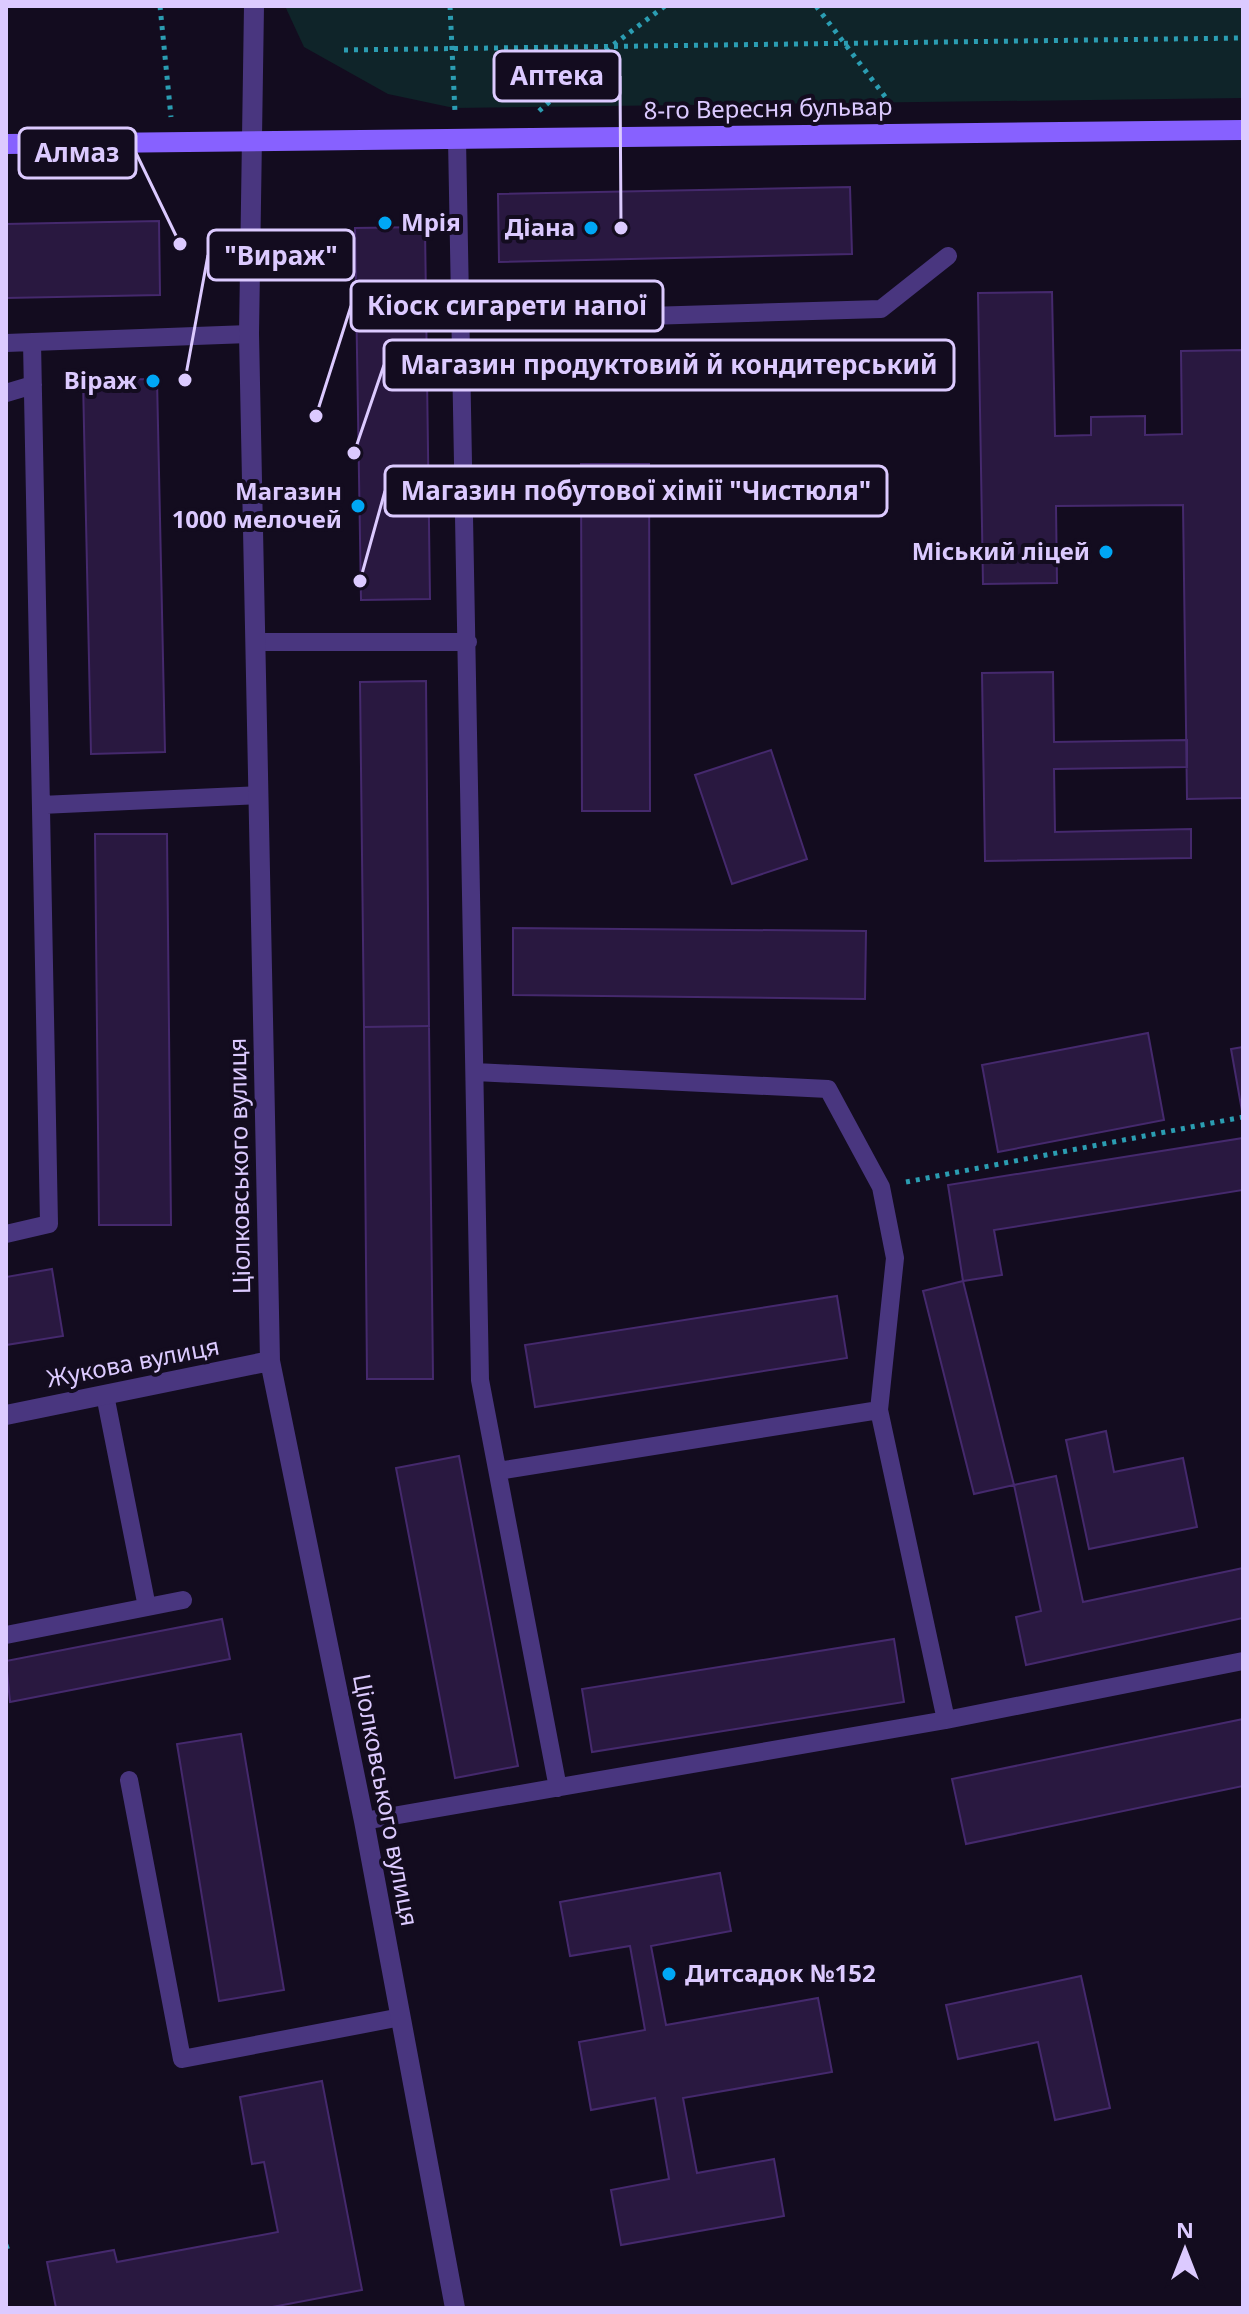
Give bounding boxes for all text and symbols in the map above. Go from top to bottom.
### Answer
callout: Аптека [494,51,620,101]
text: Аптека [510,57,604,93]
street label: 8-го Вересня бульвар [643,89,893,126]
callout: Алмаз [19,128,136,178]
text: Алмаз [35,134,119,170]
place label: Мрія [401,205,461,238]
place label: Діана [505,210,575,243]
marker: Мрія [376,214,394,232]
marker: Діана [582,219,600,237]
callout: "Вираж" [208,230,354,280]
text: "Вираж" [224,237,338,273]
callout: Кіоск сигарети напої [351,281,663,331]
text: Кіоск сигарети напої [367,287,647,323]
callout: Магазин продуктовий й кондитерський [384,340,954,390]
text: Магазин продуктовий й кондитерський [400,346,938,382]
place label: Віраж [64,363,137,396]
marker: Віраж [144,372,162,390]
callout: Магазин побутової хімії "Чистюля" [385,466,887,516]
text: Магазин побутової хімії "Чистюля" [401,472,871,508]
place label: Магазин 1000 мелочей [172,474,342,535]
marker: Магазин 1000 мелочей [349,497,367,515]
place label: Міський ліцей [912,534,1090,567]
marker: Міський ліцей [1097,543,1115,561]
street label: Ціолковського вулиця [220,1038,257,1294]
street label: Жукова вулиця [44,1329,222,1394]
street label: Ціолковського вулиця [346,1671,427,1929]
place label: Дитсадок №152 [685,1956,876,1989]
marker: Дитсадок №152 [660,1965,678,1983]
north arrow [1145,2210,1225,2290]
text: N [1176,2214,1194,2244]

